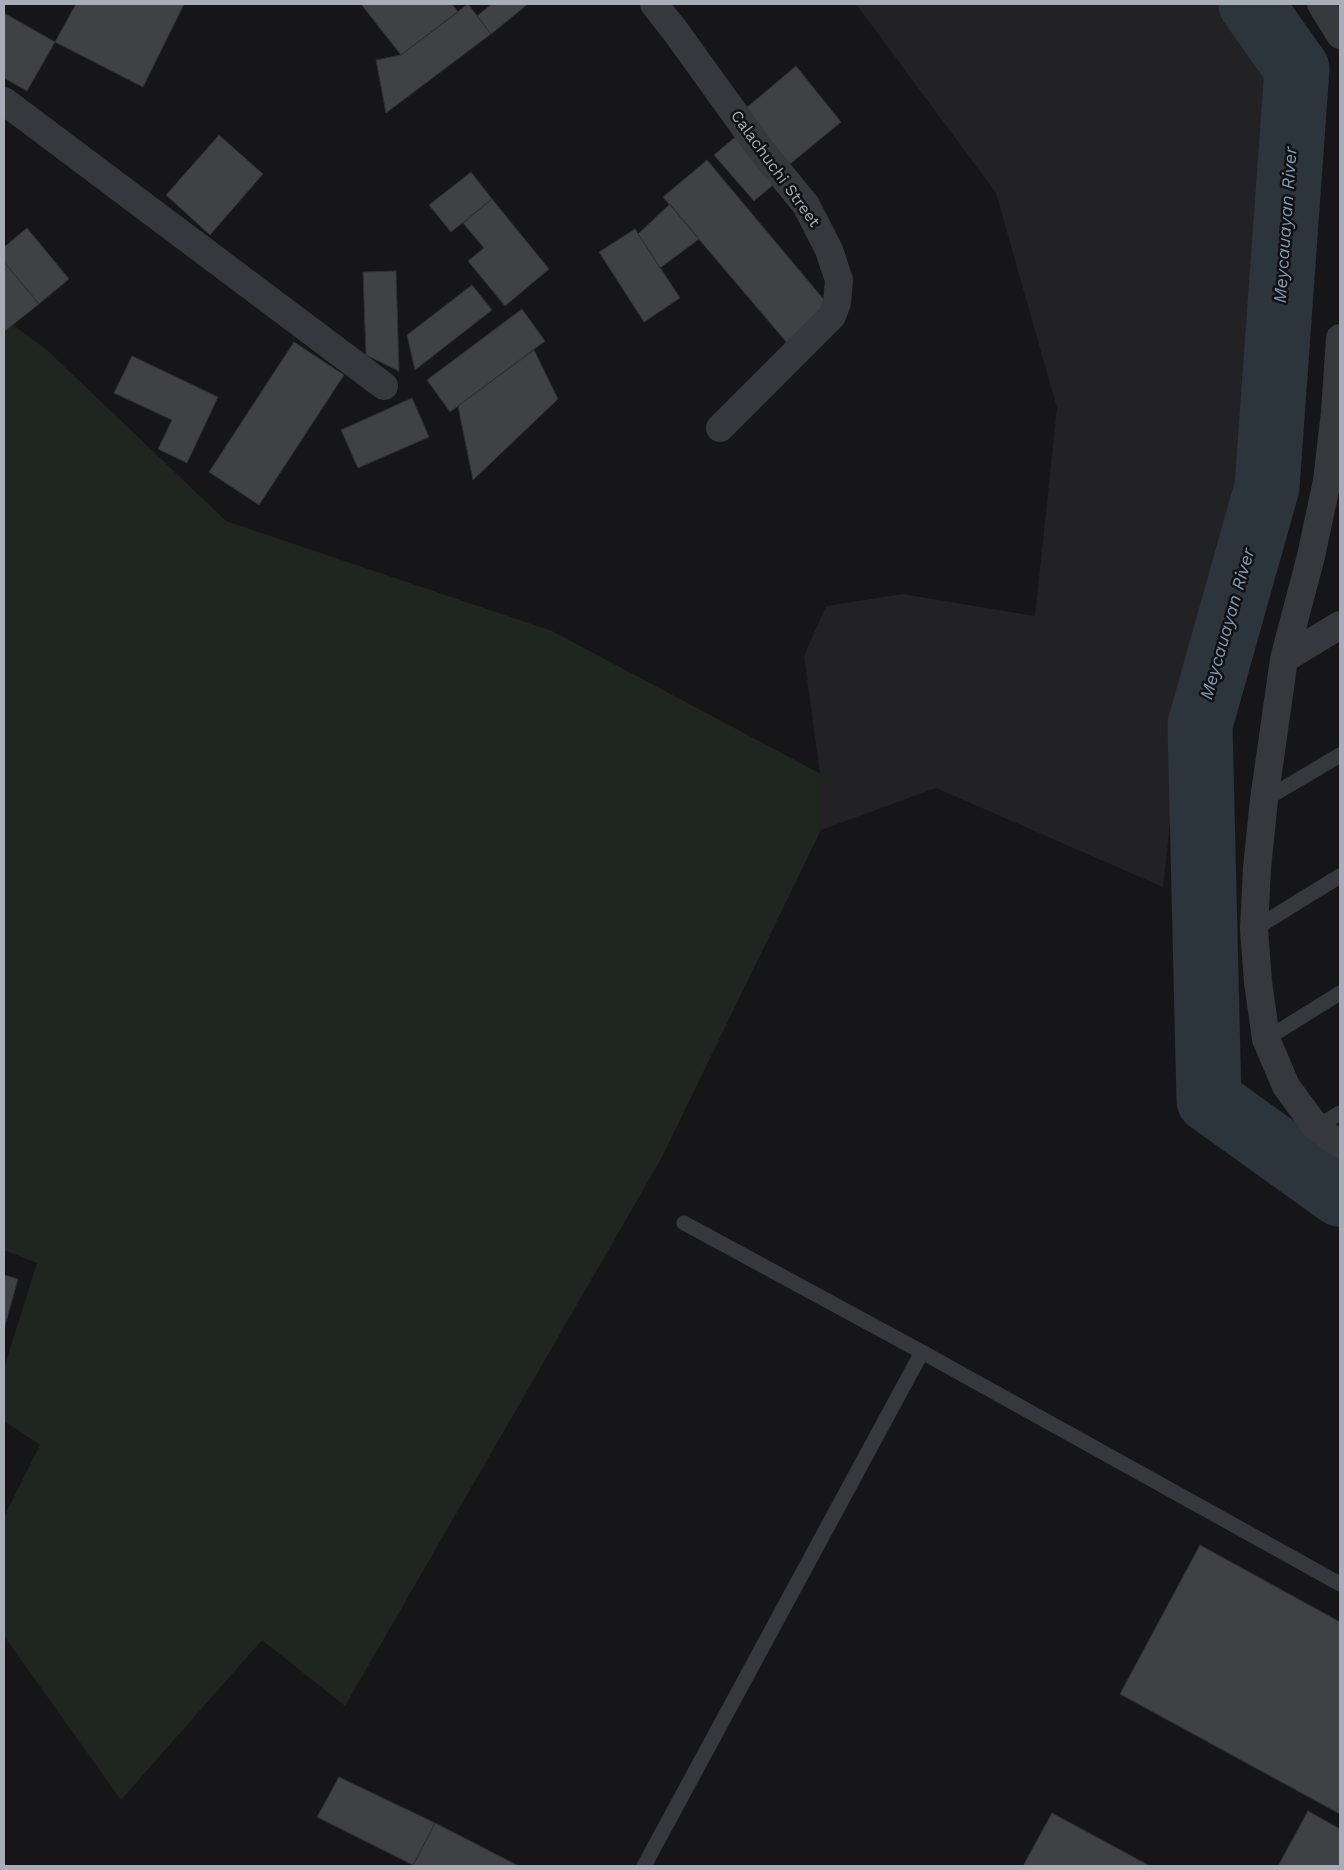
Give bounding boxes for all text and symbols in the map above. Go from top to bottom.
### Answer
street label: Calachuchi Street [726,107,824,231]
water label: Meycauayan River [1270,146,1302,304]
water label: Meycauayan River [1196,546,1260,702]

